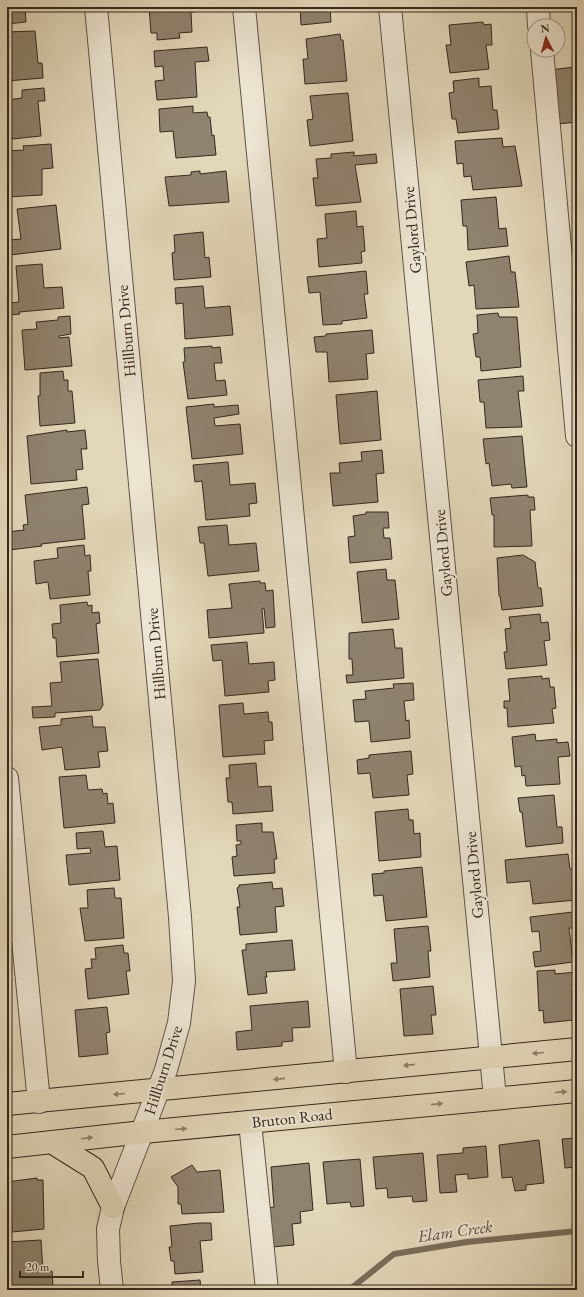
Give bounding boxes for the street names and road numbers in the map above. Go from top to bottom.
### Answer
street label: Gaylord Drive [398,186,426,274]
street label: Hillburn Drive [112,284,140,378]
street label: Gaylord Drive [429,509,457,597]
street label: Hillburn Drive [142,607,170,701]
street label: Gaylord Drive [460,831,488,919]
street label: Hillburn Drive [139,1023,187,1117]
street label: Bruton Road [250,1103,334,1133]

